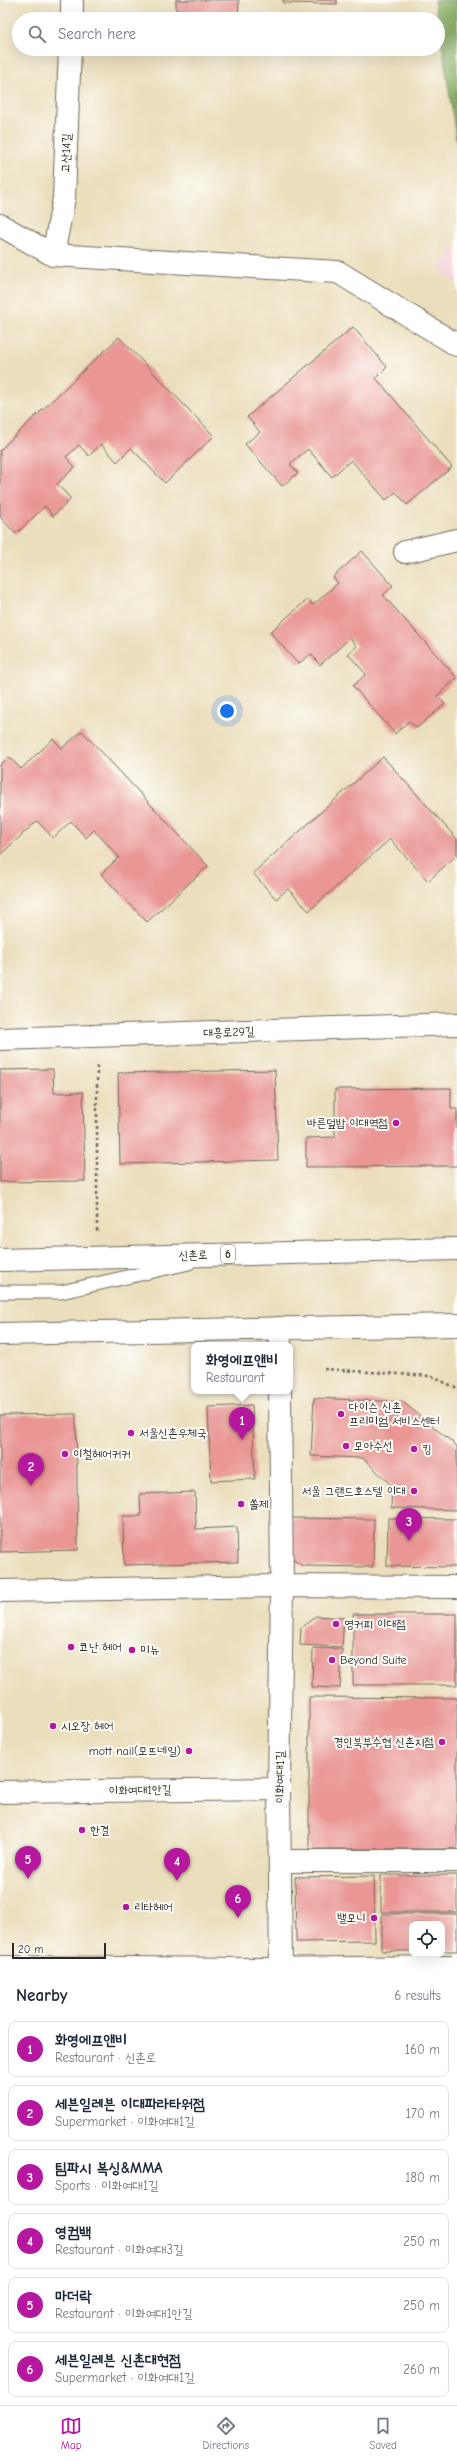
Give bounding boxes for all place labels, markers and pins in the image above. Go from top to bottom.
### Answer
place label: 바른덮밥 이대역점 [307,1116,388,1130]
marker: 바른덮밥 이대역점 [391,1118,401,1128]
place label: 다이슨 신촌 프리미엄 서비스센터 [349,1400,440,1428]
pin: 1 [229,1407,255,1440]
marker: 다이슨 신촌 프리미엄 서비스센터 [336,1409,346,1419]
place label: 서울신촌우체국 [139,1426,207,1440]
marker: 서울신촌우체국 [126,1428,136,1438]
place label: 모아수선 [354,1439,393,1453]
marker: 모아수선 [341,1441,351,1451]
place label: 킹 [422,1442,432,1456]
marker: 킹 [409,1444,419,1454]
place label: 이철헤어커커 [73,1447,131,1461]
marker: 이철헤어커커 [60,1449,70,1459]
pin: 2 [18,1453,44,1486]
place label: 서울 그랜드호스텔 이대 [301,1484,406,1498]
marker: 서울 그랜드호스텔 이대 [409,1486,419,1496]
place label: 쏠제 [249,1497,269,1511]
marker: 쏠제 [236,1499,246,1509]
pin: 3 [396,1508,422,1541]
place label: 영커피 이대점 [344,1617,406,1631]
marker: 영커피 이대점 [331,1619,341,1629]
place label: 코난 헤어 [79,1640,122,1654]
marker: 코난 헤어 [66,1642,76,1652]
place label: 미뉴 [140,1643,160,1657]
marker: 미뉴 [127,1645,137,1655]
place label: Beyond Suite [340,1653,407,1667]
marker: Beyond Suite [327,1655,337,1665]
place label: 시오장 헤어 [61,1719,113,1733]
marker: 시오장 헤어 [48,1721,58,1731]
place label: 경인북부수협 신촌지점 [333,1735,434,1749]
marker: 경인북부수협 신촌지점 [437,1737,447,1747]
place label: mott nail(모뜨네일) [89,1744,181,1758]
marker: mott nail(모뜨네일) [184,1746,194,1756]
place label: 한결 [90,1823,110,1837]
marker: 한결 [77,1825,87,1835]
pin: 5 [15,1846,41,1879]
pin: 4 [164,1848,190,1881]
pin: 6 [225,1885,251,1918]
place label: 리타헤어 [134,1900,173,1914]
marker: 리타헤어 [121,1902,131,1912]
place label: 밸모니 [337,1911,366,1925]
marker: 밸모니 [369,1913,379,1923]

